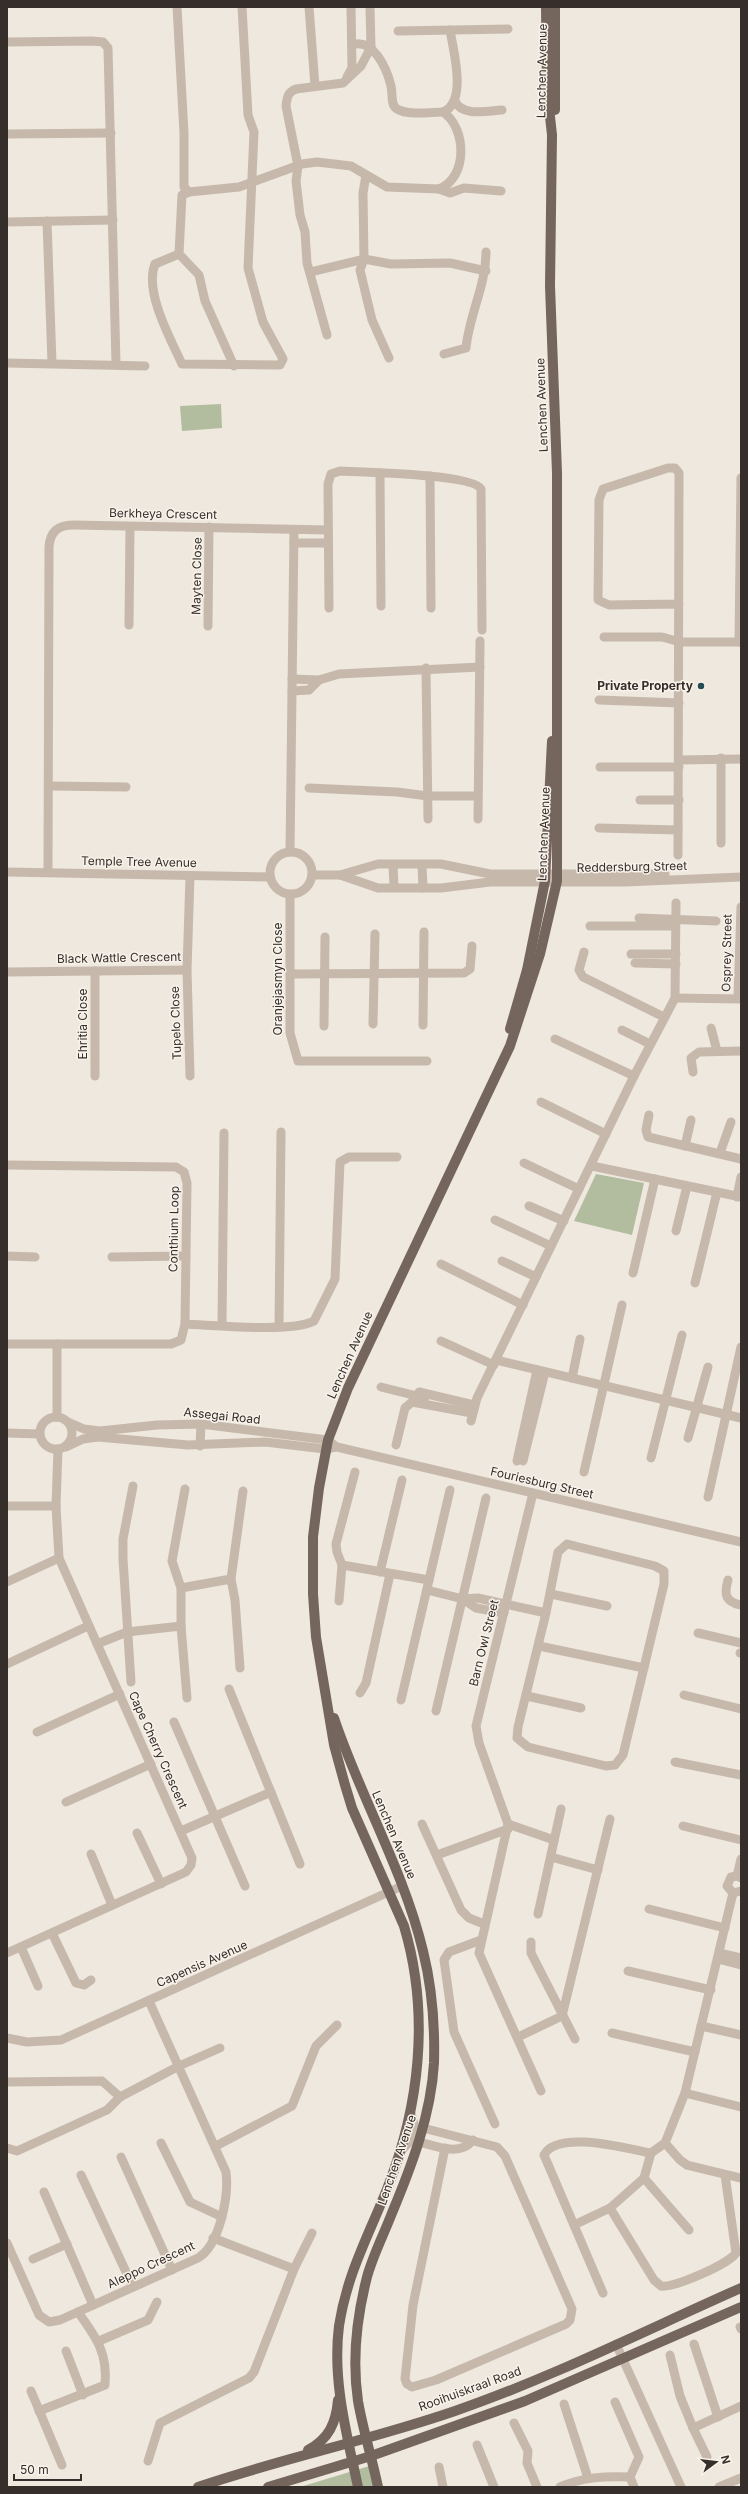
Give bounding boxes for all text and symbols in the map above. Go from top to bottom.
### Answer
street label: Lenchen Avenue [533,24,550,118]
street label: Lenchen Avenue [532,358,551,452]
street label: Berkheya Crescent [109,505,217,522]
street label: Mayten Close [188,537,205,615]
place label: Private Property [597,678,694,693]
marker: Private Property [696,681,706,691]
street label: Lenchen Avenue [534,787,553,881]
street label: Temple Tree Avenue [81,853,197,870]
street label: Reddersburg Street [577,858,687,875]
street label: Osprey Street [718,914,735,992]
street label: Oranjejasmyn Close [270,922,285,1036]
street label: Black Wattle Crescent [57,949,181,966]
street label: Tupelo Close [167,986,184,1060]
street label: Ehritia Close [75,988,90,1060]
street label: Conthium Loop [165,1186,182,1272]
street label: Lenchen Avenue [323,1309,376,1401]
street label: Assegai Road [183,1404,261,1427]
street label: Fouriesburg Street [489,1463,595,1502]
street label: Barn Owl Street [465,1598,502,1688]
street label: Cape Cherry Crescent [126,1689,191,1811]
street label: Lenchen Avenue [369,1788,420,1881]
street label: Capensis Avenue [154,1937,250,1990]
street label: Lenchen Avenue [374,2113,419,2207]
street label: Aleppo Crescent [105,2238,197,2291]
street label: Rooihuiskraal Road [416,2363,523,2414]
north arrow [696,2442,736,2482]
text: N [718,2454,734,2465]
scale bar [14,2456,81,2482]
text: 50 m [20,2462,49,2477]

